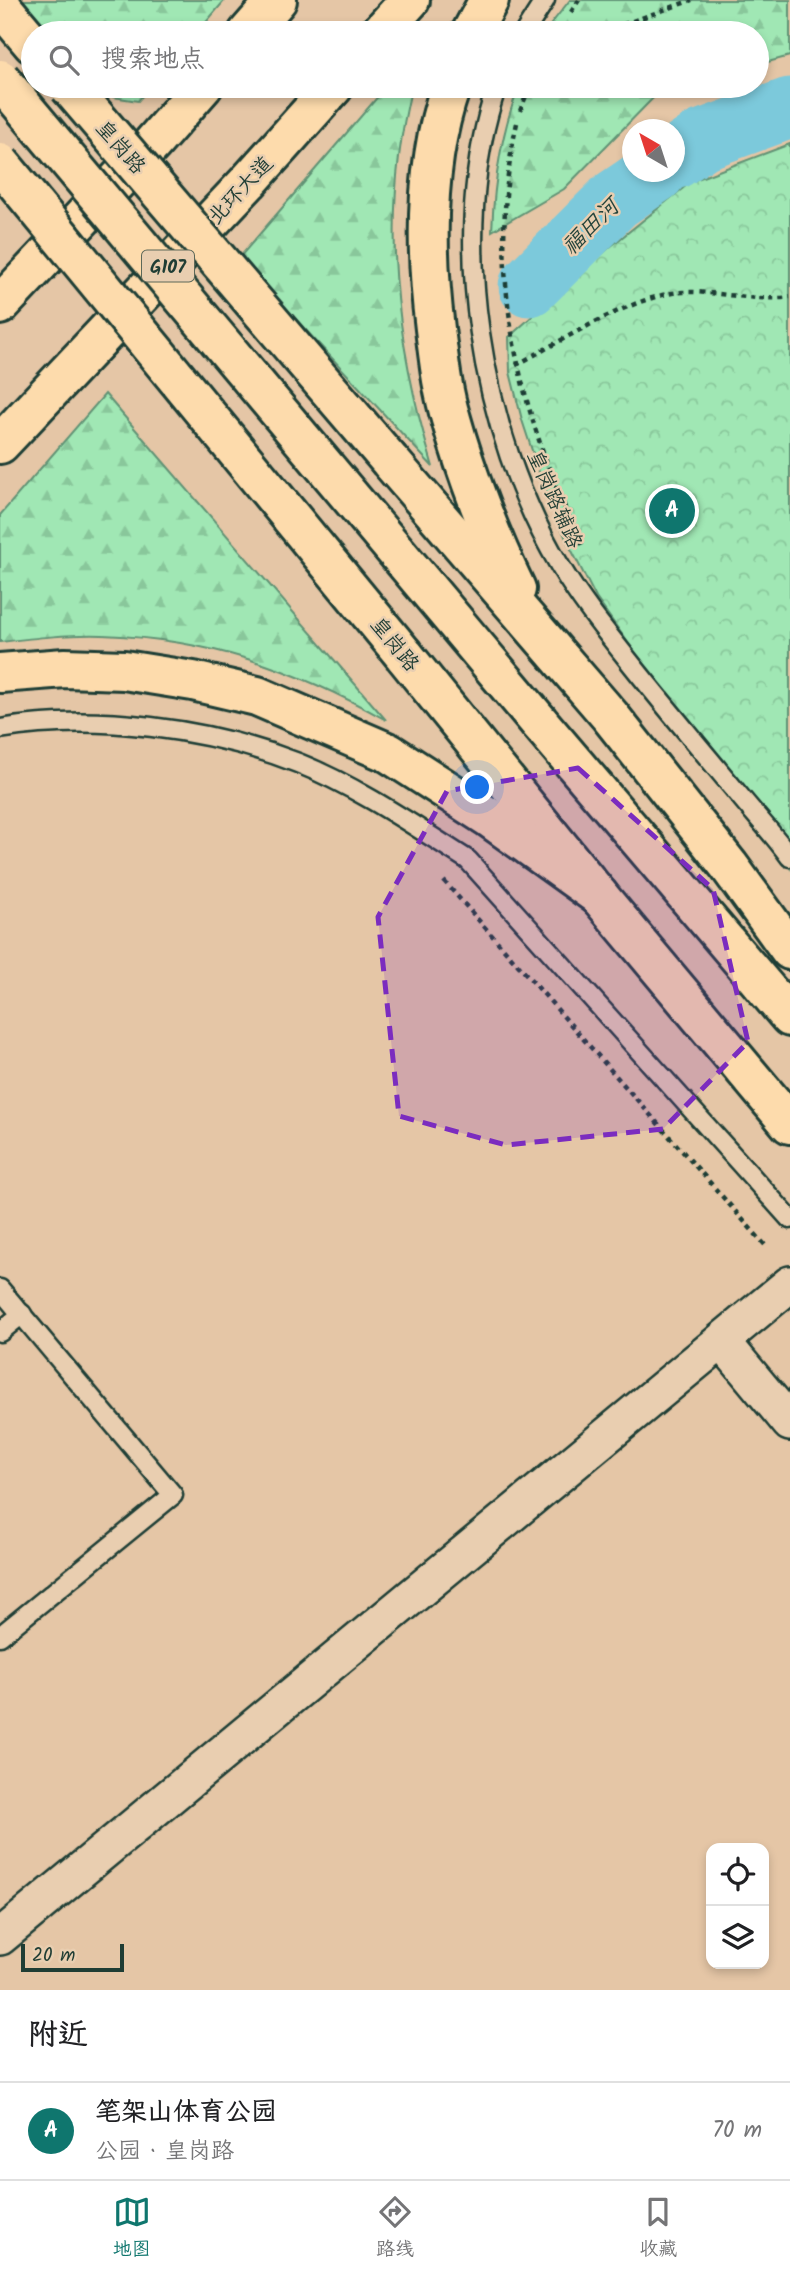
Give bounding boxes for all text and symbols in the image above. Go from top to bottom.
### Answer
search box [21,21,769,98]
text: 搜索地点 [101,39,205,81]
icon: search [45,41,83,79]
street label: 皇岗路 [87,113,153,183]
north arrow [622,119,685,182]
street label: 北环大道 [200,149,282,233]
water label: 福田河 [554,188,632,264]
road number: G107 [142,250,194,282]
street label: 皇岗路辅路 [517,445,590,554]
pin: A [649,485,695,537]
street label: 皇岗路 [361,610,426,680]
your location [460,770,494,804]
map controls [706,1843,769,1969]
button: locate [706,1843,769,1906]
button: layers [706,1906,769,1969]
scale bar [21,1941,124,1973]
text: 20 m [32,1941,75,1971]
text: 附近 [28,2012,88,2060]
text: 笔架山体育公园 [95,2092,277,2134]
text: A [44,2113,58,2149]
text: 70 m [712,2113,762,2149]
text: 公园 · 皇岗路 [95,2134,234,2170]
tab: 地图 [113,2193,151,2265]
tab: 路线 [376,2193,414,2265]
tab: 收藏 [639,2193,677,2265]

